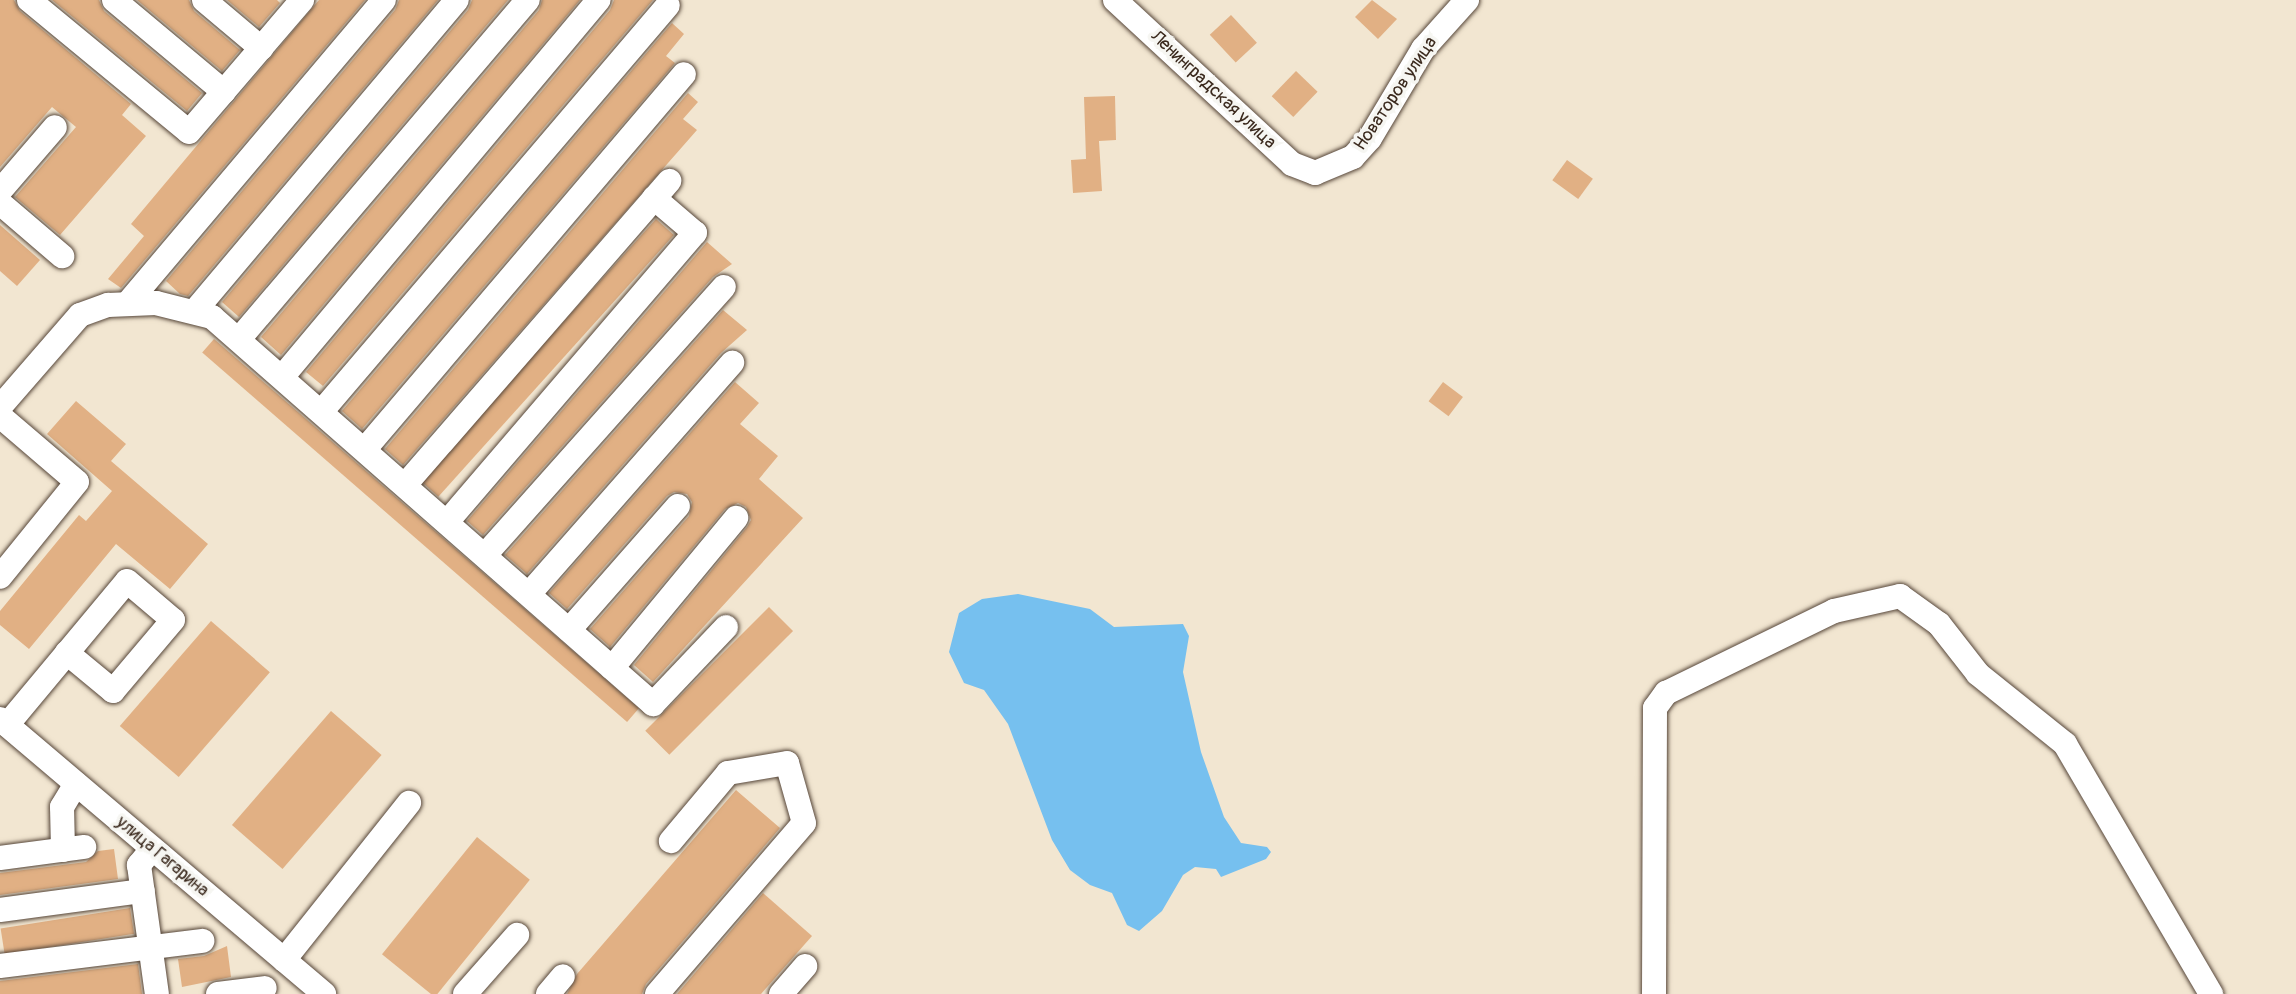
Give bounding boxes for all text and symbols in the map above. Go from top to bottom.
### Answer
street label: Ленинградская улица [1146,26,1280,154]
street label: Новаторов улица [1350,33,1442,155]
street label: улица Гагарина [111,812,213,902]

